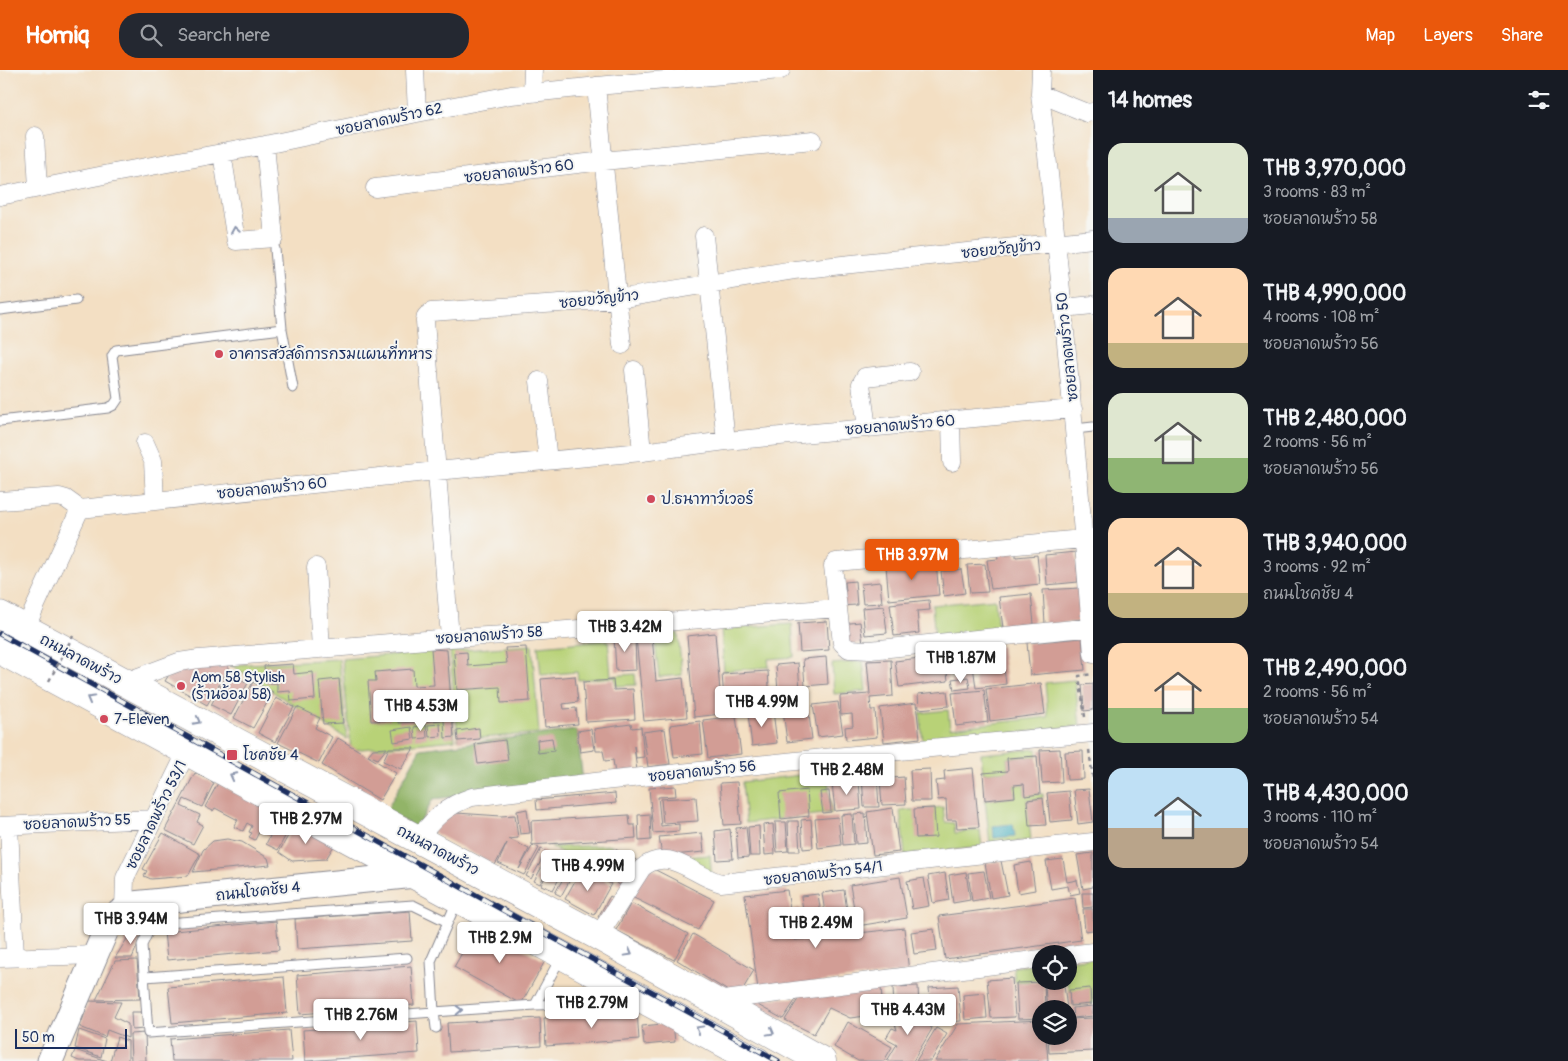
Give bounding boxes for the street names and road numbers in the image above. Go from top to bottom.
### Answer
street label: ซอยลาดพร้าว 62 [334,98,444,140]
street label: ซอยลาดพร้าว 60 [463,154,575,188]
street label: ซอยขวัญข้าว [960,235,1042,263]
street label: ซอยขวัญข้าว [558,285,640,313]
street label: ซอยลาดพร้าว 50 [1051,291,1083,403]
street label: ซอยลาดพร้าว 60 [844,410,956,440]
street label: ซอยลาดพร้าว 60 [216,472,328,504]
street label: ซอยลาดพร้าว 58 [435,621,544,649]
street label: ถนนลาดพร้าว [36,629,126,689]
street label: ซอยลาดพร้าว 56 [647,755,757,787]
street label: ซอยลาดพร้าว 53/1 [121,757,191,873]
street label: ซอยลาดพร้าว 55 [23,809,131,835]
street label: ถนนลาดพร้าว [393,820,483,880]
street label: ซอยลาดพร้าว 54/1 [762,856,884,890]
street label: ถนนโชคชัย 4 [215,877,302,905]

